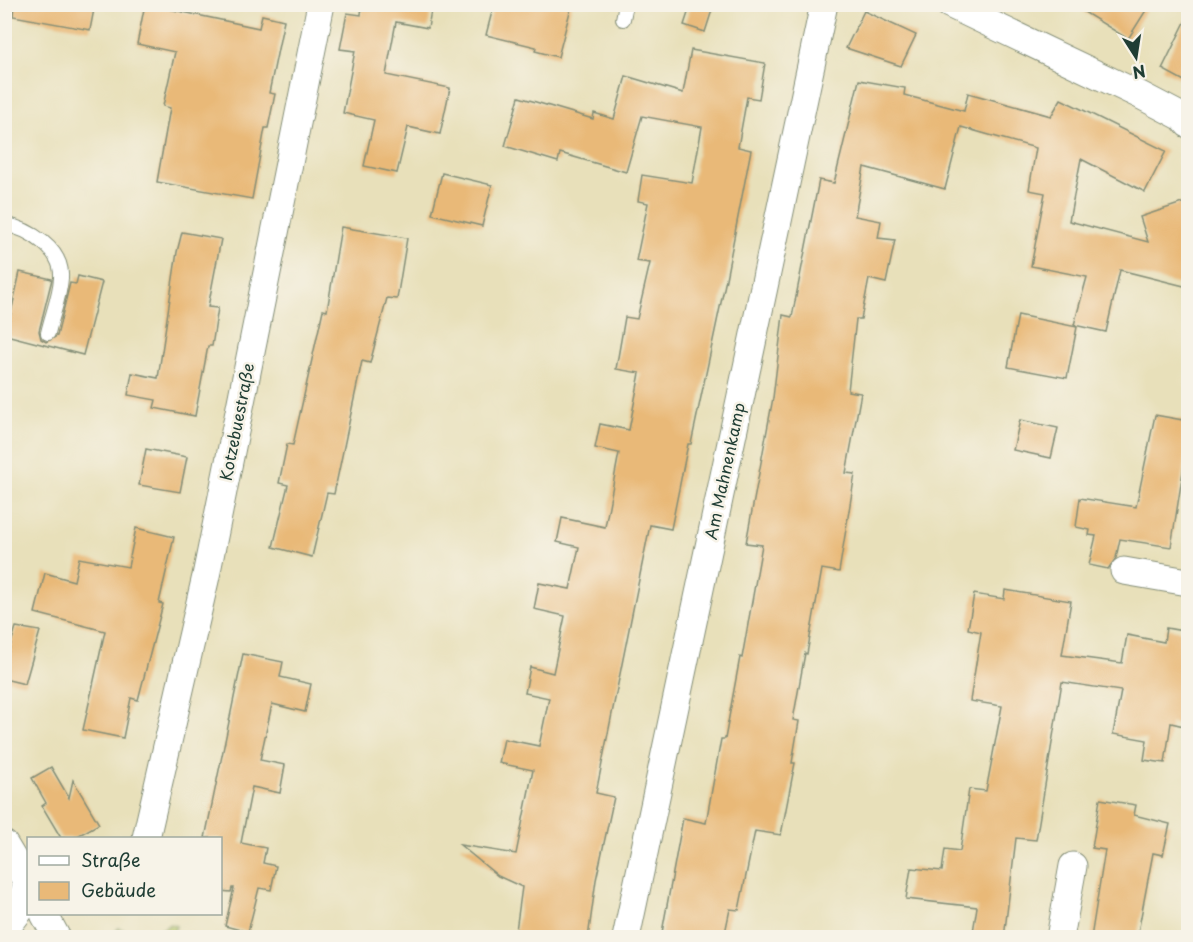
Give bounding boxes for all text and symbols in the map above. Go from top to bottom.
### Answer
north arrow [1106,27,1166,87]
text: N [1131,60,1148,86]
street label: Kotzebuestraße [213,361,259,483]
street label: Am Mahnenkamp [698,400,750,542]
legend [27,837,222,915]
text: Straße [81,846,141,873]
text: Gebäude [81,876,156,903]

